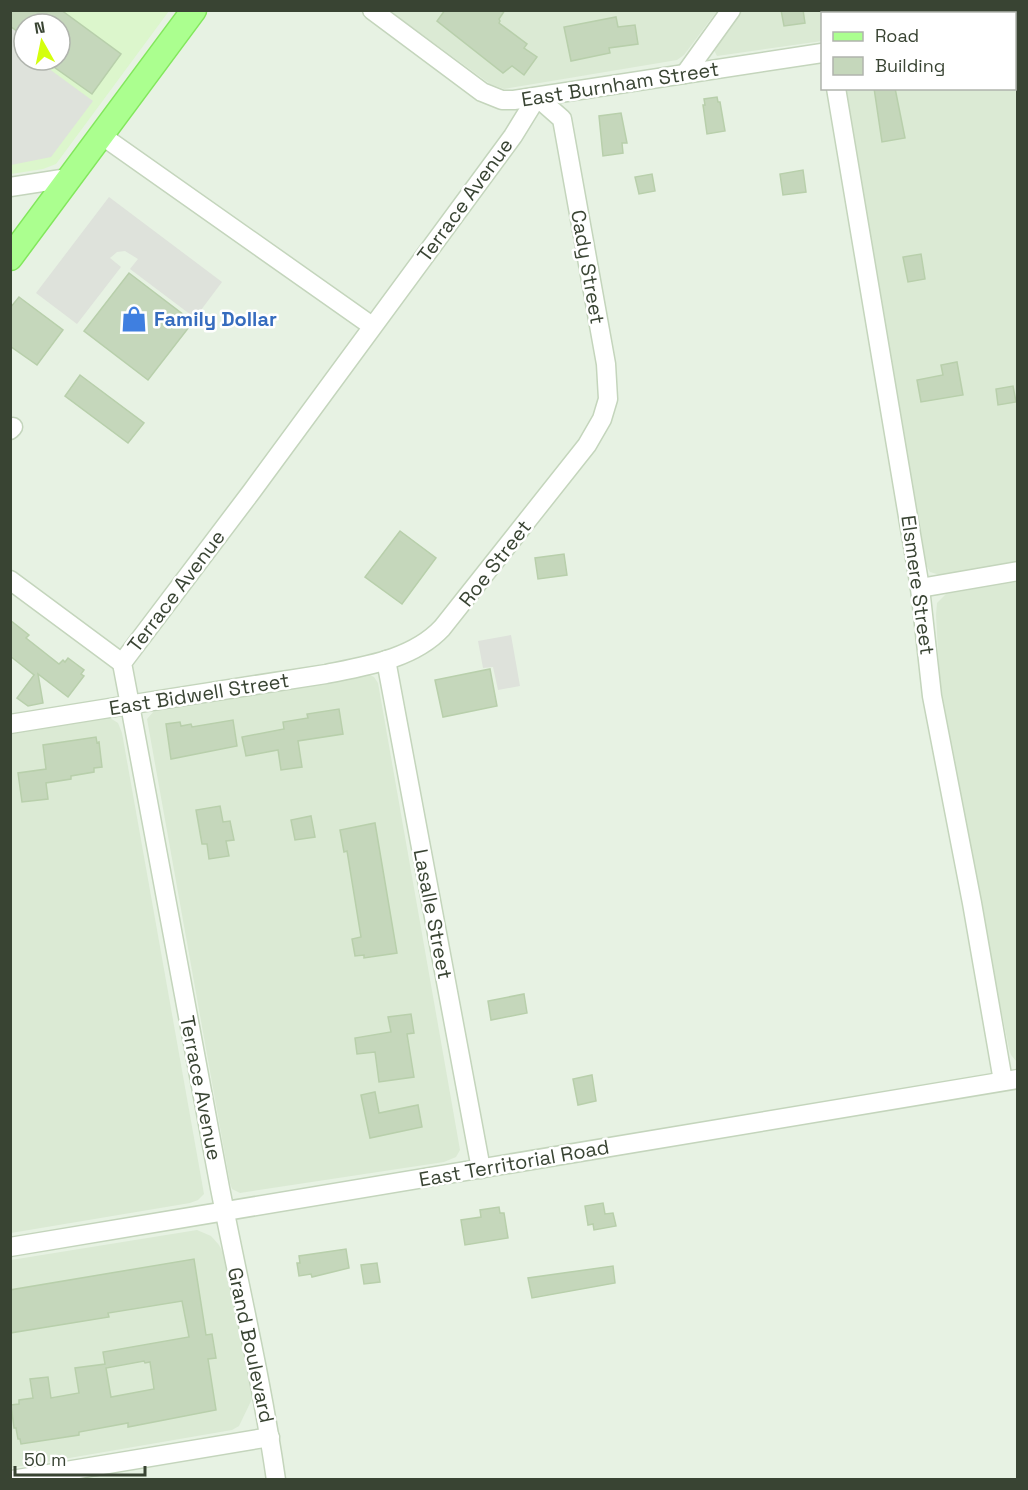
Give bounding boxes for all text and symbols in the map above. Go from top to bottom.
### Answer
north arrow [12,12,72,72]
legend [821,12,1016,90]
text: N [33,16,47,39]
text: Road [875,24,919,47]
text: Building [875,54,945,77]
street label: East Burnham Street [519,56,721,112]
street label: Terrace Avenue [411,133,519,267]
street label: Cady Street [565,208,611,326]
shop icon: Family Dollar [119,304,149,334]
place label: Family Dollar [154,306,277,332]
street label: Elsmere Street [895,513,941,657]
street label: Roe Street [453,514,537,612]
street label: Terrace Avenue [121,525,231,657]
street label: East Bidwell Street [107,667,291,721]
street label: Lasalle Street [408,847,458,981]
street label: Terrace Avenue [174,1013,228,1163]
street label: East Territorial Road [417,1133,611,1193]
street label: Grand Boulevard [222,1265,280,1425]
scale bar [15,1439,146,1477]
text: 50 m [24,1448,66,1471]

